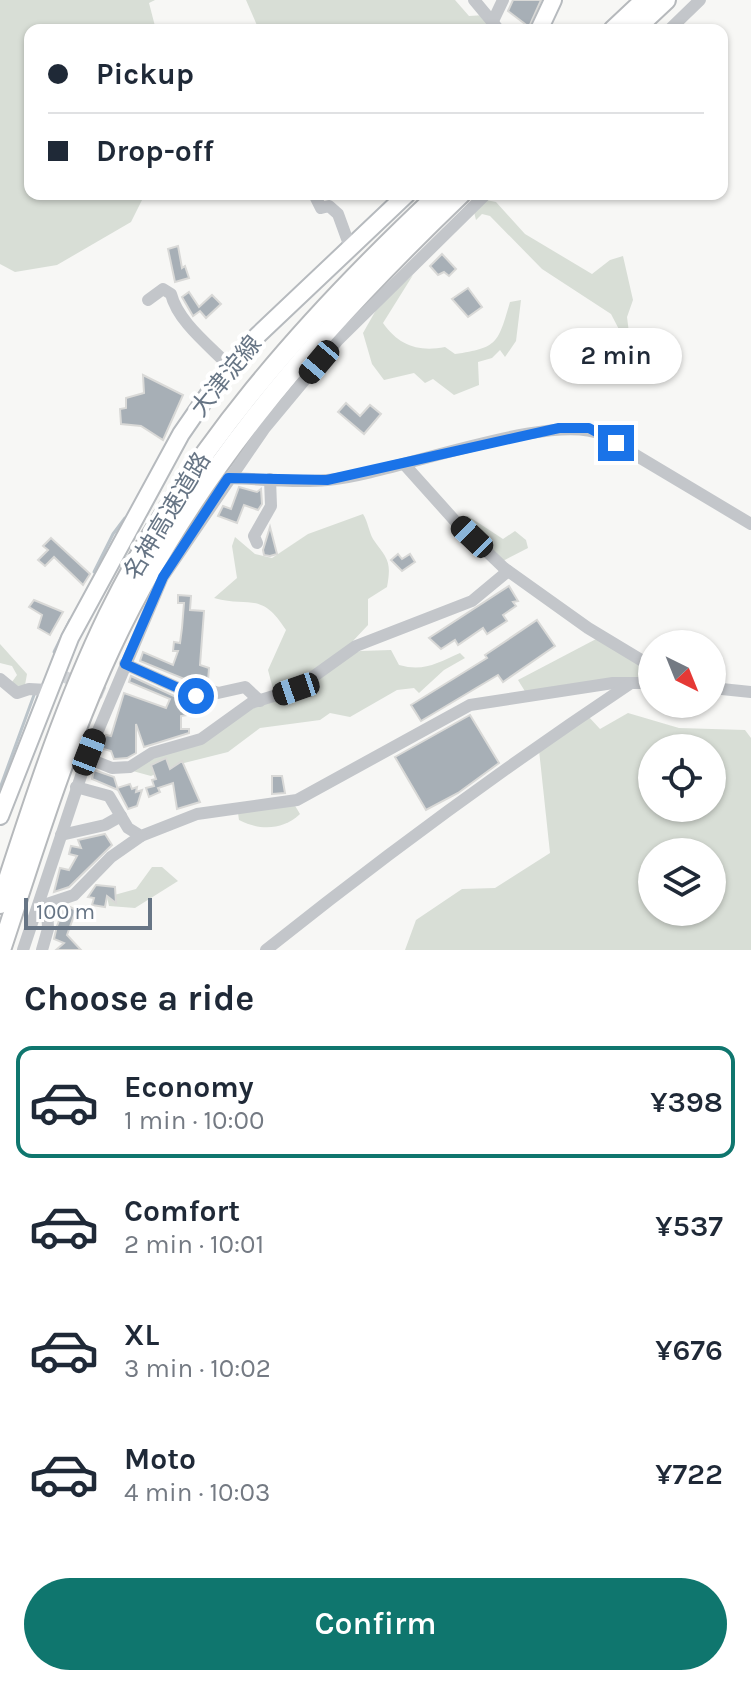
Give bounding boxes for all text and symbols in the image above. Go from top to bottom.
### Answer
text: Pickup [96,56,194,92]
text: Drop-off [96,133,214,169]
callout: 2 min [550,327,682,383]
street label: 大津淀線 [185,330,267,422]
car [294,336,344,388]
text: 2 min [581,340,651,371]
route end [598,425,634,461]
street label: 名神高速道路 [118,447,216,585]
car [446,512,498,562]
north arrow [638,630,726,718]
map controls [638,630,726,926]
car [269,670,323,708]
route start [178,678,214,714]
car [69,725,109,779]
button: locate [638,734,726,822]
button: layers [638,838,726,926]
scale bar [24,894,152,930]
text: 100 m [36,899,95,925]
text: Choose a ride [24,977,254,1019]
icon: car [28,1066,100,1138]
text: Economy [124,1069,254,1105]
text: ¥398 [650,1084,723,1120]
text: 1 min · 10:00 [124,1105,264,1136]
icon: car [28,1190,100,1262]
text: Comfort [124,1193,240,1229]
text: ¥537 [655,1208,723,1244]
text: 2 min · 10:01 [124,1229,264,1260]
icon: car [28,1314,100,1386]
text: XL [124,1317,159,1353]
text: ¥676 [655,1332,723,1368]
text: 3 min · 10:02 [124,1353,271,1384]
icon: car [28,1438,100,1510]
text: Moto [124,1441,196,1477]
text: ¥722 [655,1456,723,1492]
text: 4 min · 10:03 [124,1477,270,1508]
button: Confirm [24,1578,727,1670]

